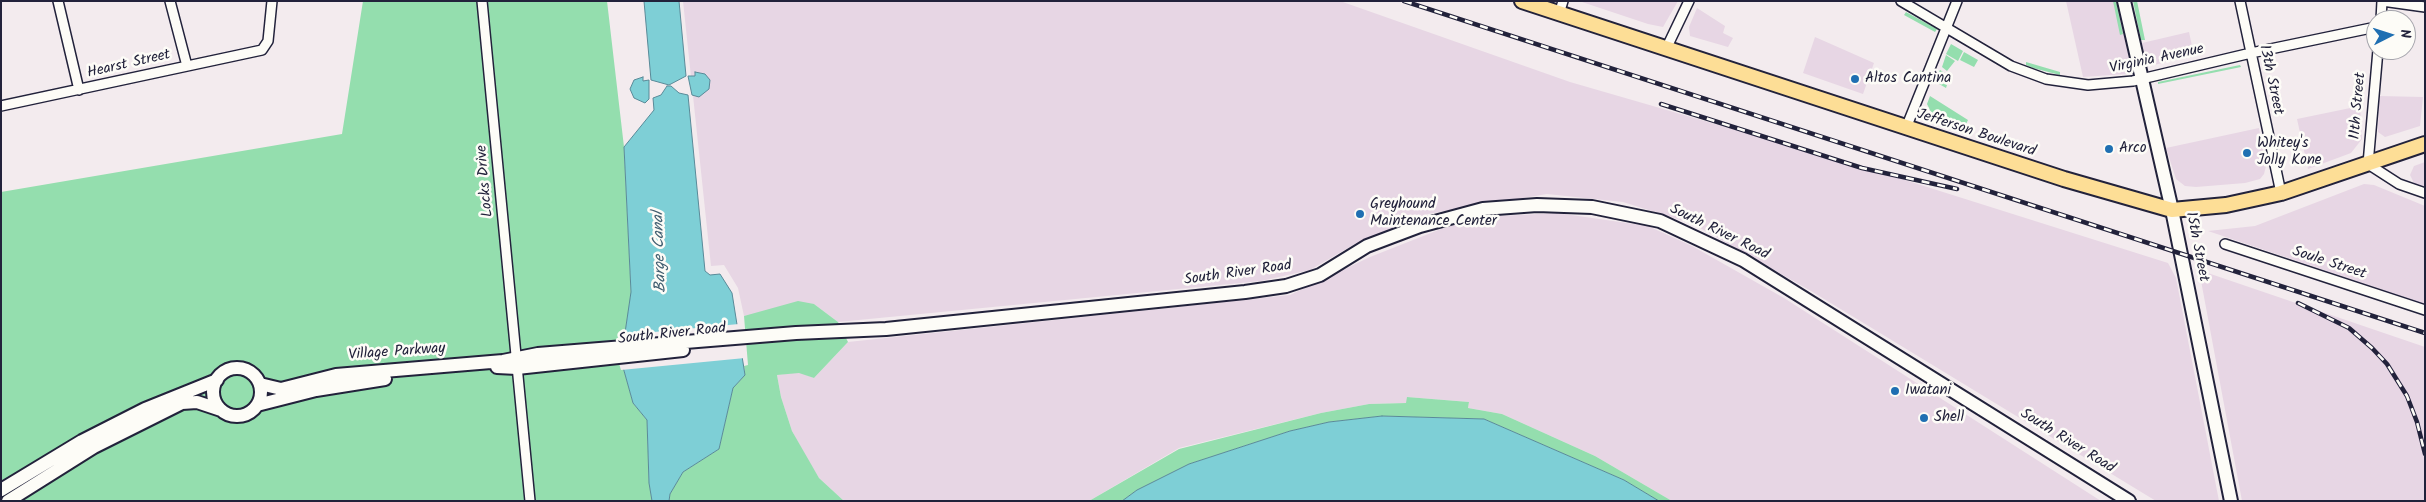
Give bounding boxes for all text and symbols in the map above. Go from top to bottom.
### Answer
north arrow [2366,10,2416,60]
text: N [2394,28,2416,39]
street label: Virginia Avenue [2108,41,2206,79]
street label: 13th Street [2254,43,2286,117]
street label: Hearst Street [86,47,172,83]
place label: Altos Cantina [1865,70,1951,88]
street label: 11th Street [2347,72,2371,140]
marker: Altos Cantina [1849,73,1861,85]
street label: Jefferson Boulevard [1914,106,2038,162]
place label: Whitey's Jolly Kone [2257,135,2322,170]
place label: Arco [2119,140,2147,158]
marker: Arco [2103,143,2115,155]
street label: Locks Drive [474,144,498,218]
marker: Whitey's Jolly Kone [2241,147,2253,159]
place label: Greyhound Maintenance Center [1370,196,1497,231]
street label: South River Road [1666,201,1772,265]
marker: Greyhound Maintenance Center [1354,208,1366,220]
water label: Barge Canal [650,211,672,293]
street label: 15th Street [2180,211,2212,283]
street label: Soule Street [2290,244,2368,284]
street label: South River Road [1183,258,1293,290]
street label: South River Road [617,320,727,350]
street label: Village Parkway [348,341,446,365]
place label: Iwatani [1905,382,1951,400]
marker: Iwatani [1889,385,1901,397]
street label: South River Road [2016,406,2118,478]
place label: Shell [1934,409,1964,427]
marker: Shell [1918,412,1930,424]

